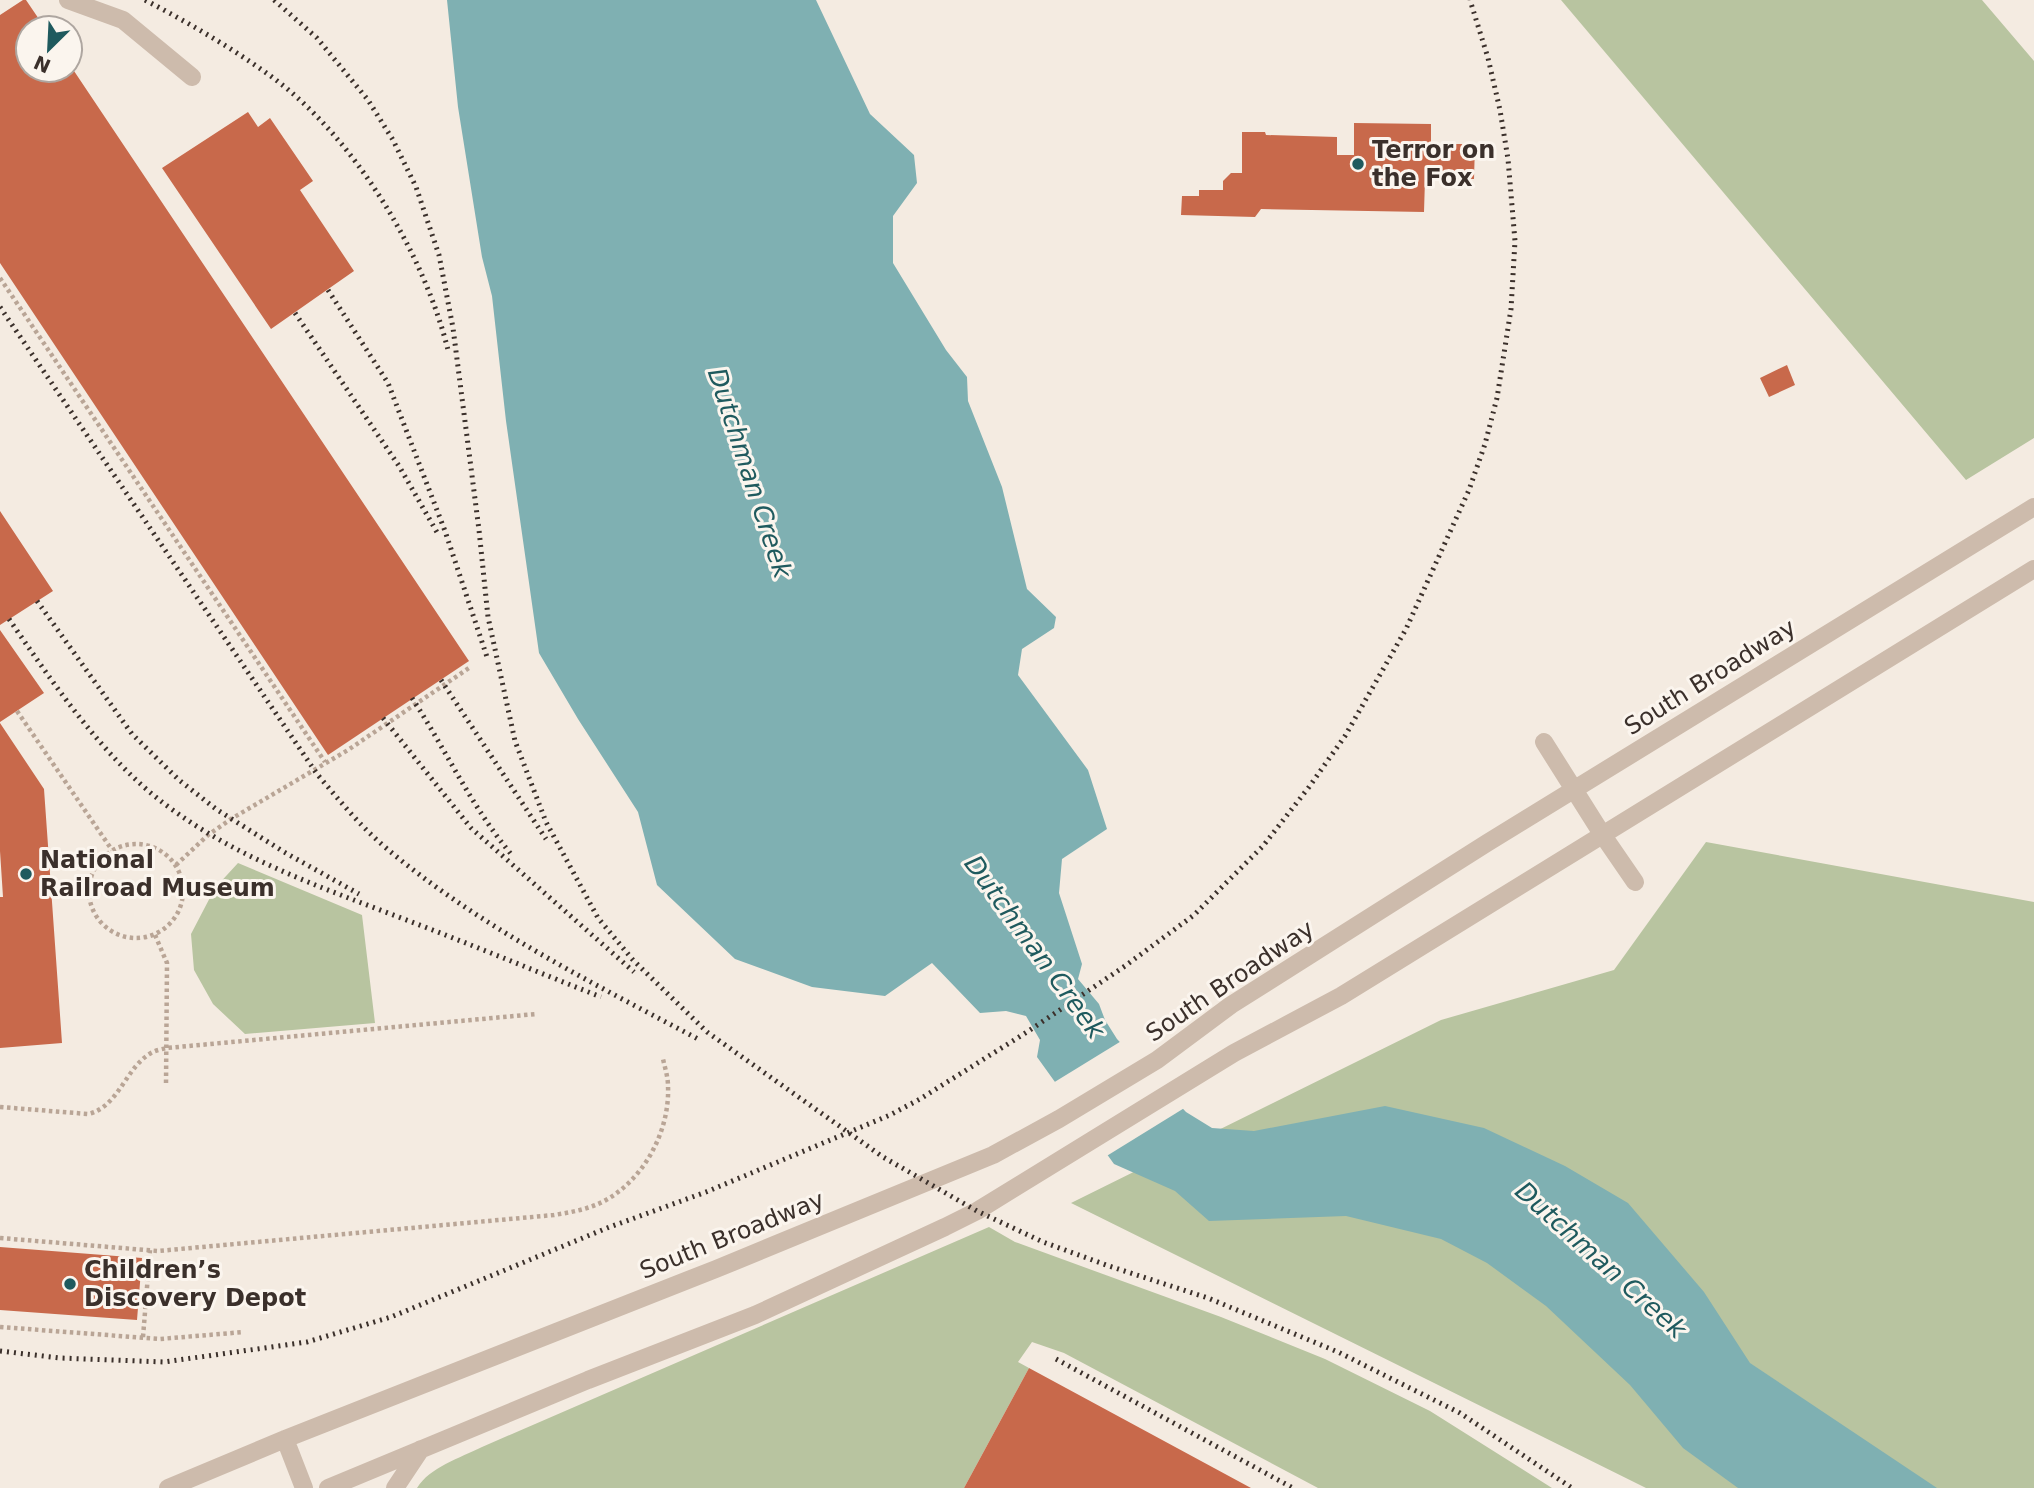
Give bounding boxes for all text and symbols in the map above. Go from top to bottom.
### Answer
north arrow [14,14,84,84]
text: N [30,51,54,78]
place label: Terror on the Fox [1372,136,1495,192]
marker: Terror on the Fox [1350,156,1366,172]
water label: Dutchman Creek [702,364,798,583]
street label: South Broadway [1619,613,1801,741]
place label: National Railroad Museum [40,846,275,902]
water label: Dutchman Creek [958,849,1112,1045]
marker: National Railroad Museum [18,866,34,882]
street label: South Broadway [1141,914,1319,1048]
water label: Dutchman Creek [1509,1175,1693,1345]
street label: South Broadway [636,1185,828,1285]
place label: Children’s Discovery Depot [84,1256,306,1312]
marker: Children’s Discovery Depot [62,1276,78,1292]

